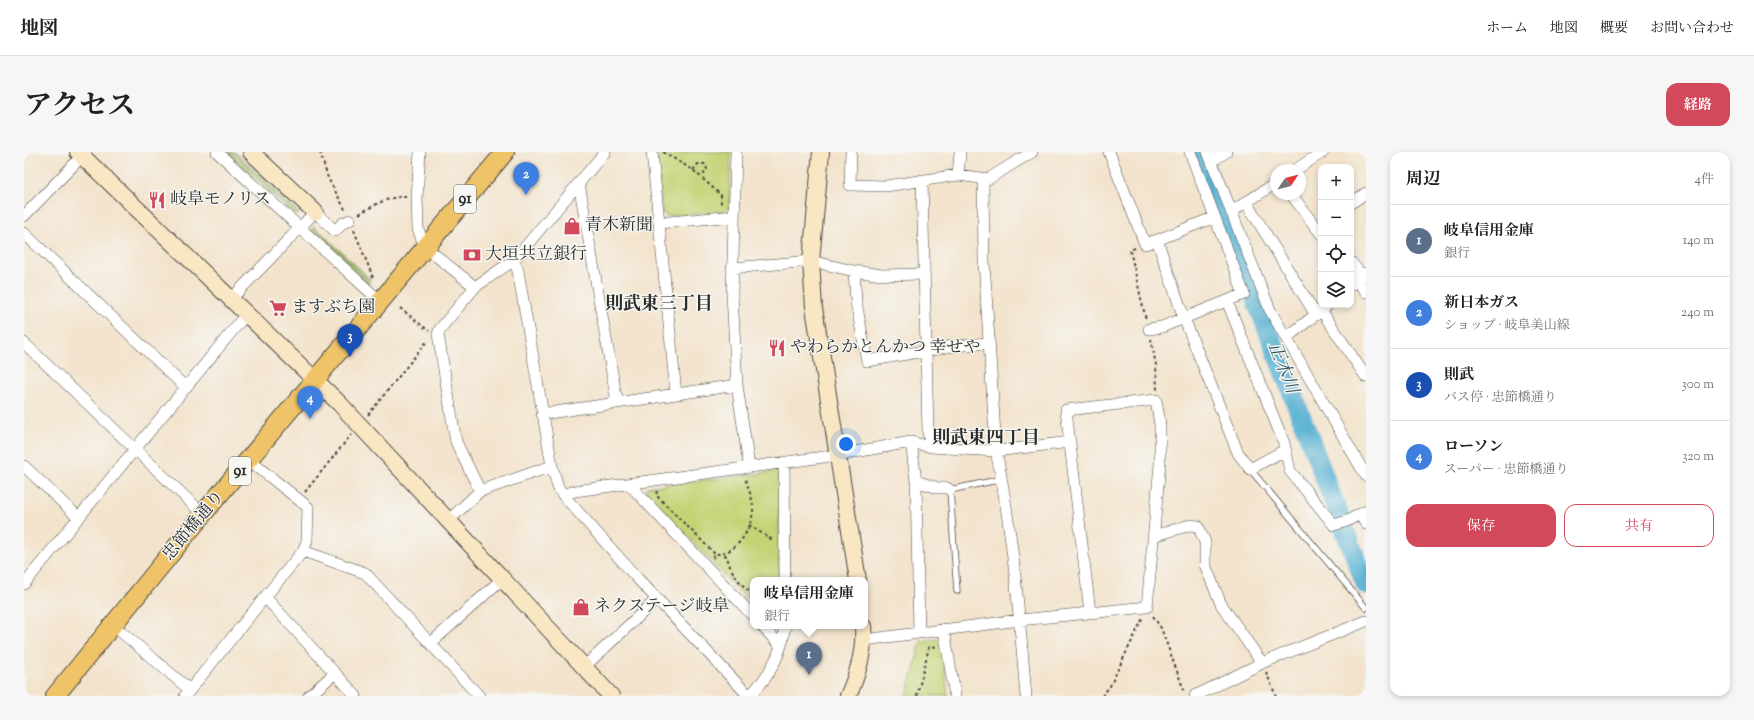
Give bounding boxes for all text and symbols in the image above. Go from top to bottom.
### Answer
text: 地図 [20,16,58,43]
text: ホーム [1486,19,1528,39]
text: 地図 [1550,19,1578,39]
text: 概要 [1600,19,1628,39]
text: お問い合わせ [1650,19,1734,39]
button: 経路 [1666,83,1730,126]
text: アクセス [24,87,135,127]
pin: 2 [513,162,539,195]
north arrow [1270,164,1306,200]
map controls [1318,164,1354,308]
button: + [1318,164,1354,200]
text: 周辺 [1406,168,1440,192]
text: 4件 [1694,171,1714,189]
road number: 91 [454,185,476,213]
place label: 岐阜モノリス [170,188,271,212]
restaurant icon: 岐阜モノリス [147,190,167,210]
button: − [1318,200,1354,236]
place label: 青木新聞 [585,214,653,238]
shop icon: 青木新聞 [562,216,582,236]
text: 岐阜信用金庫 [1444,221,1534,242]
text: 1 [1417,232,1421,250]
text: 140 m [1683,232,1714,250]
button: locate [1318,236,1354,272]
place label: 大垣共立銀行 [485,243,587,267]
bank icon: 大垣共立銀行 [462,245,482,265]
text: 銀行 [1444,245,1470,263]
button: layers [1318,272,1354,308]
district label: 則武東三丁目 [605,292,713,318]
text: 新日本ガス [1444,293,1519,314]
place label: ますぶち園 [291,296,375,320]
supermarket icon: ますぶち園 [268,298,288,318]
text: 2 [1416,304,1422,322]
text: 240 m [1681,304,1714,322]
text: ショップ · 岐阜美山線 [1444,317,1570,335]
pin: 3 [337,324,363,357]
place label: やわらかとんかつ 幸せや [790,336,981,360]
restaurant icon: やわらかとんかつ 幸せや [767,338,787,358]
water label: 正木川 [1260,338,1305,400]
text: 則武 [1444,365,1474,386]
text: 3 [1416,376,1422,394]
text: 300 m [1682,376,1714,394]
pin: 4 [297,386,323,419]
text: バス停 · 忠節橋通り [1444,389,1557,407]
district label: 則武東四丁目 [932,426,1040,452]
your location [836,434,856,454]
text: ローソン [1444,437,1503,458]
text: 4 [1416,448,1422,466]
text: 320 m [1682,448,1714,466]
road number: 91 [229,457,251,485]
text: スーパー · 忠節橋通り [1444,461,1569,479]
street label: 忠節橋通り [157,486,231,566]
button: 保存 [1406,504,1556,547]
button: 共有 [1564,504,1714,547]
popup [750,577,868,629]
text: 岐阜信用金庫 [764,584,854,605]
place label: ネクステージ岐阜 [594,595,729,619]
shop icon: ネクステージ岐阜 [571,597,591,617]
text: 銀行 [764,608,790,626]
pin: 1 [796,642,822,675]

